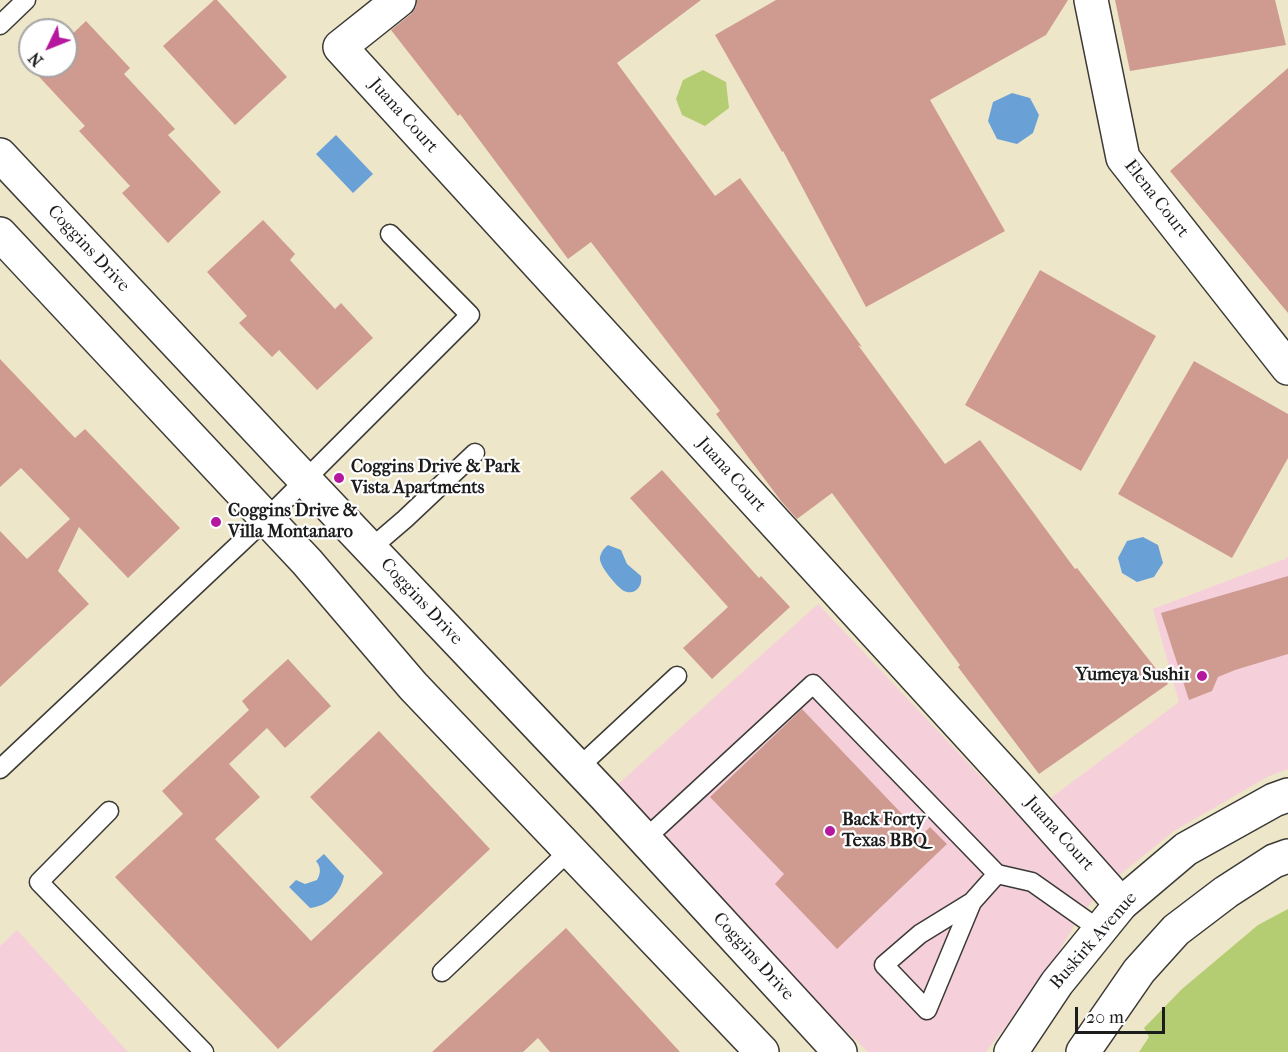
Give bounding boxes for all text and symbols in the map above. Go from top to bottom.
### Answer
north arrow [18,18,78,78]
text: N [25,48,47,70]
street label: Juana Court [364,74,442,158]
street label: Elena Court [1119,156,1193,242]
street label: Coggins Drive [42,201,134,297]
street label: Juana Court [692,433,770,517]
place label: Coggins Drive & Park Vista Apartments [351,457,520,500]
marker: Coggins Drive & Park Vista Apartments [332,471,346,485]
place label: Coggins Drive & Villa Montanaro [228,501,357,544]
marker: Coggins Drive & Villa Montanaro [209,515,223,529]
street label: Coggins Drive [375,554,467,650]
place label: Yumeya Sushi1 [1076,665,1190,687]
marker: Yumeya Sushi1 [1195,669,1209,683]
street label: Juana Court [1020,792,1098,876]
place label: Back Forty Texas BBQ [842,810,927,852]
marker: Back Forty Texas BBQ [823,824,837,838]
street label: Buskirk Avenue [1046,888,1142,994]
street label: Coggins Drive [708,909,798,1005]
scale bar [1078,995,1168,1033]
text: 20 m [1086,1007,1124,1028]

